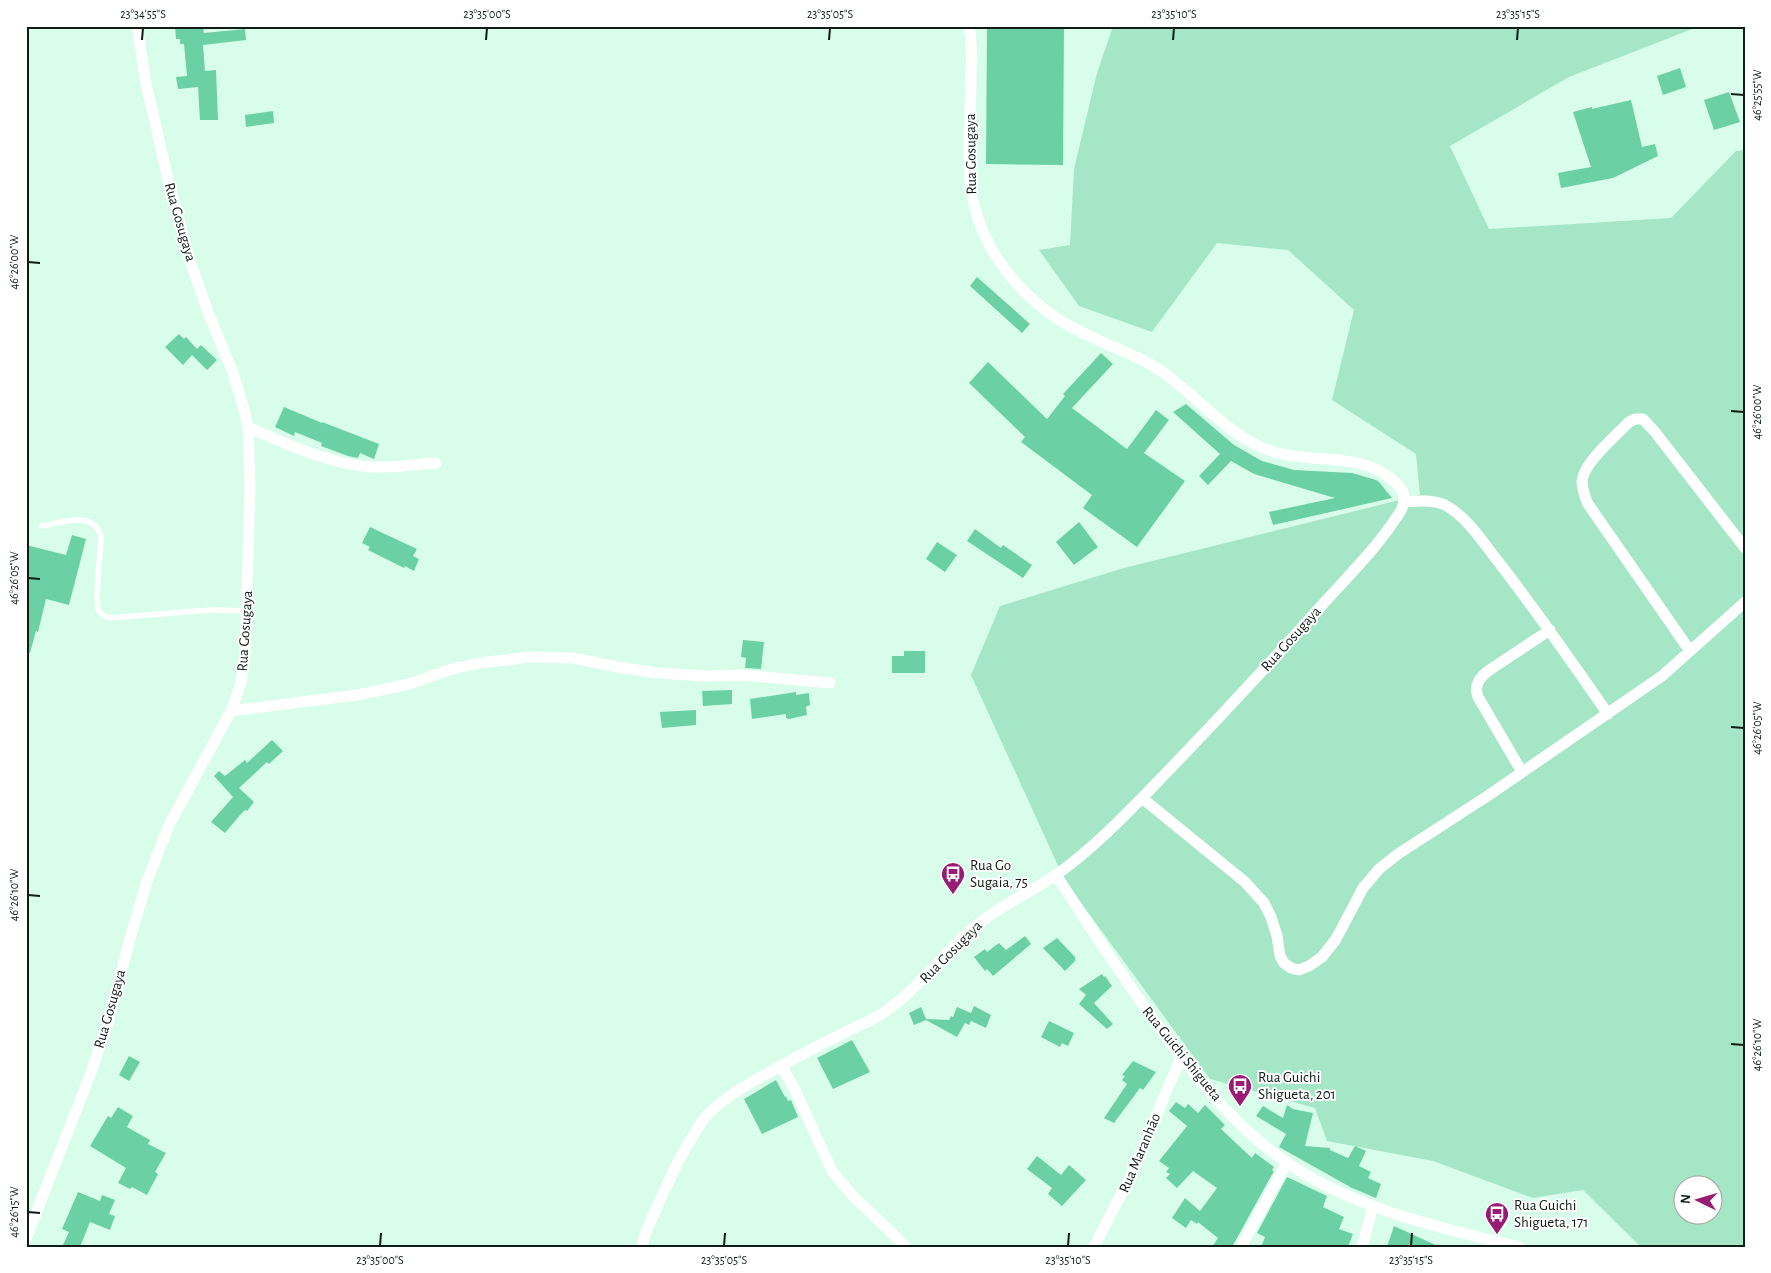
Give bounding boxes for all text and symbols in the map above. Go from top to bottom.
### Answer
text: 23°34'55"S [120,8,166,20]
text: 23°35'00"S [463,8,511,20]
text: 23°35'05"S [807,8,853,20]
text: 23°35'10"S [1151,8,1197,20]
text: 23°35'15"S [1496,8,1540,20]
text: 46°25'55"W [1751,69,1763,121]
street label: Rua Gosugaya [963,113,979,195]
street label: Rua Gosugaya [162,181,198,263]
text: 46°26'00"W [8,234,20,289]
text: 46°26'00"W [1751,384,1763,439]
text: 46°26'05"W [8,551,20,605]
street label: Rua Gosugaya [235,590,255,672]
street label: Rua Gosugaya [1258,604,1324,674]
text: 46°26'05"W [1751,701,1763,755]
place label: Rua Go Sugaia, 75 [970,858,1028,890]
bus stop icon: Rua Go Sugaia, 75 [940,861,966,895]
text: 46°26'10"W [8,868,20,921]
street label: Rua Gosugaya [917,918,985,986]
street label: Rua Gosugaya [92,968,128,1050]
street label: Rua Guichi Shigueta [1139,1004,1225,1104]
text: 46°26'10"W [1751,1018,1763,1071]
place label: Rua Guichi Shigueta, 201 [1258,1070,1336,1102]
bus stop icon: Rua Guichi Shigueta, 201 [1227,1073,1253,1107]
street label: Rua Maranhão [1117,1111,1163,1195]
north arrow [1674,1176,1724,1226]
text: 46°26'15"W [8,1186,20,1238]
text: N [1679,1193,1693,1204]
place label: Rua Guichi Shigueta, 171 [1514,1198,1588,1230]
bus stop icon: Rua Guichi Shigueta, 171 [1484,1201,1510,1235]
text: 23°35'00"S [356,1254,404,1266]
text: 23°35'05"S [701,1254,747,1266]
text: 23°35'10"S [1045,1254,1091,1266]
text: 23°35'15"S [1389,1254,1433,1266]

